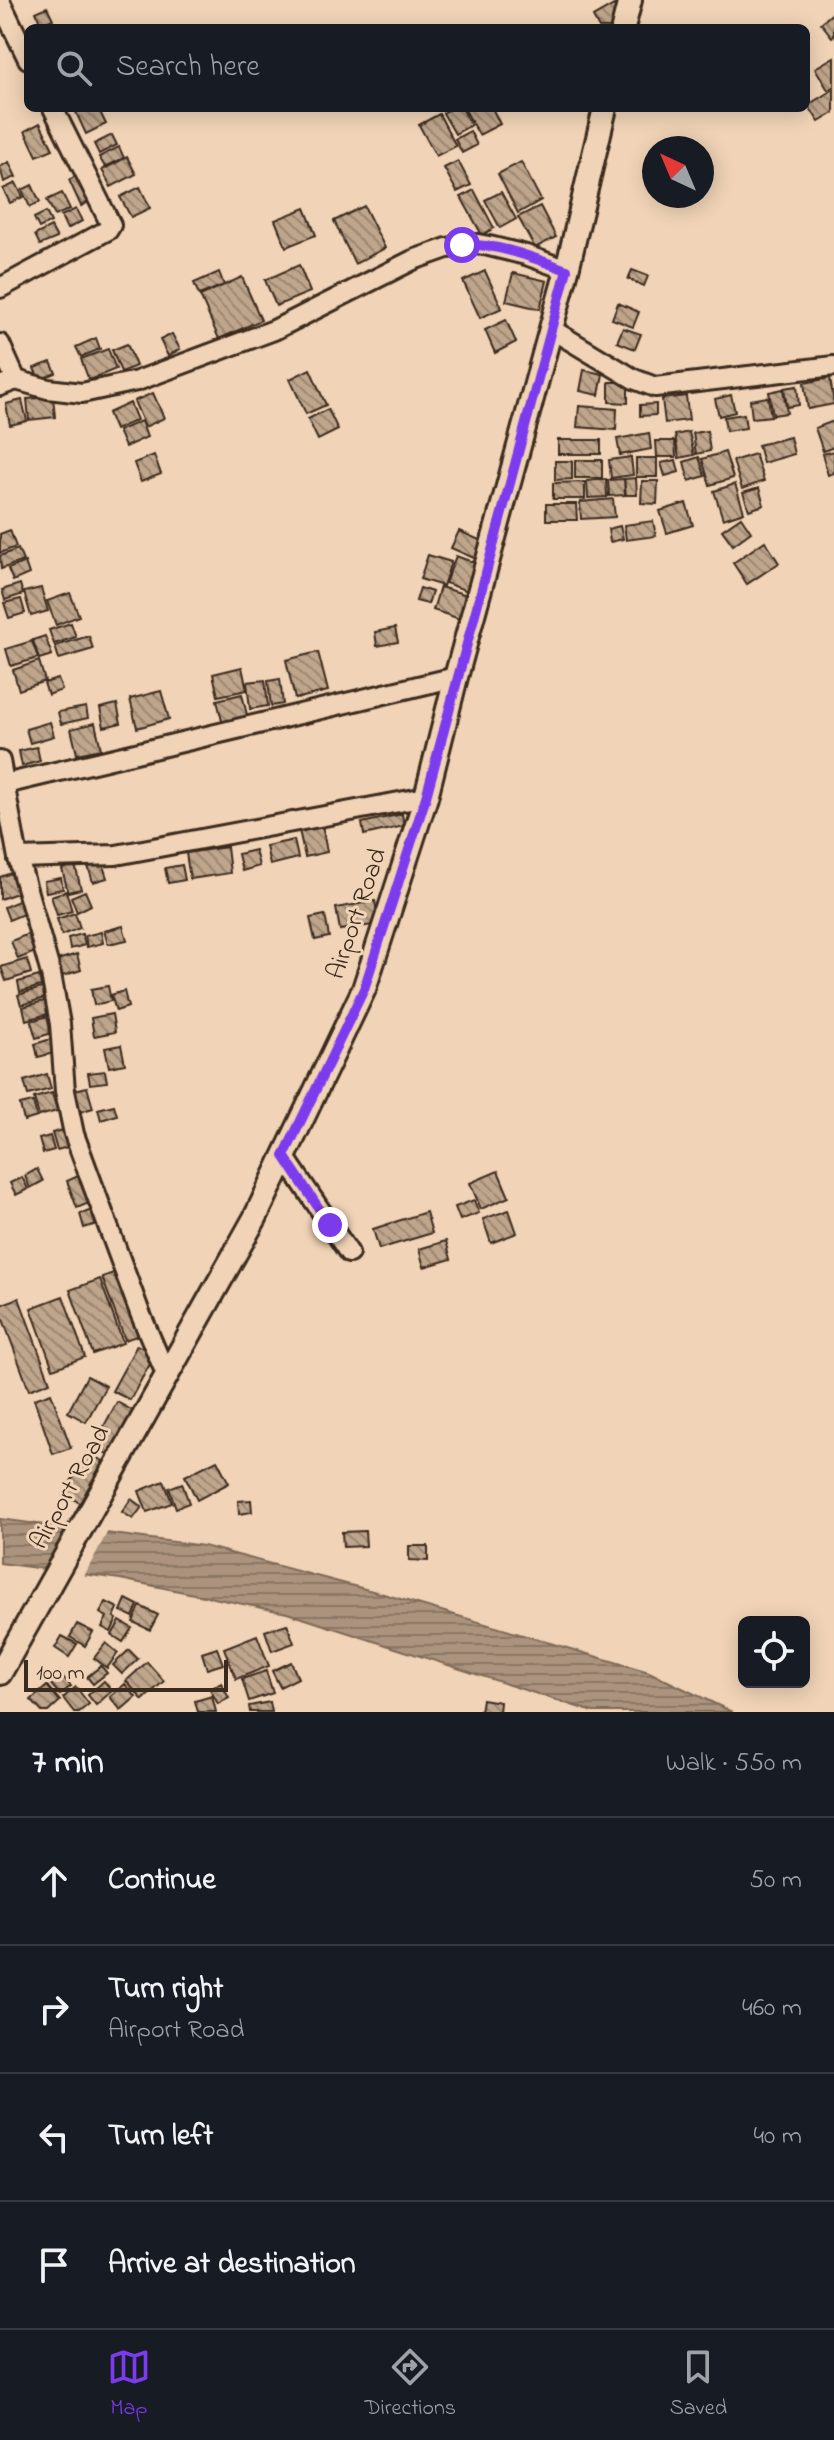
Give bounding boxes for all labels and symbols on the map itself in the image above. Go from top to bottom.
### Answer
north arrow [642,136,714,208]
route start [444,227,480,263]
street label: Airport Road [318,843,398,985]
route end [312,1207,348,1243]
street label: Airport Road [21,1419,121,1557]
scale bar [24,1656,228,1692]

